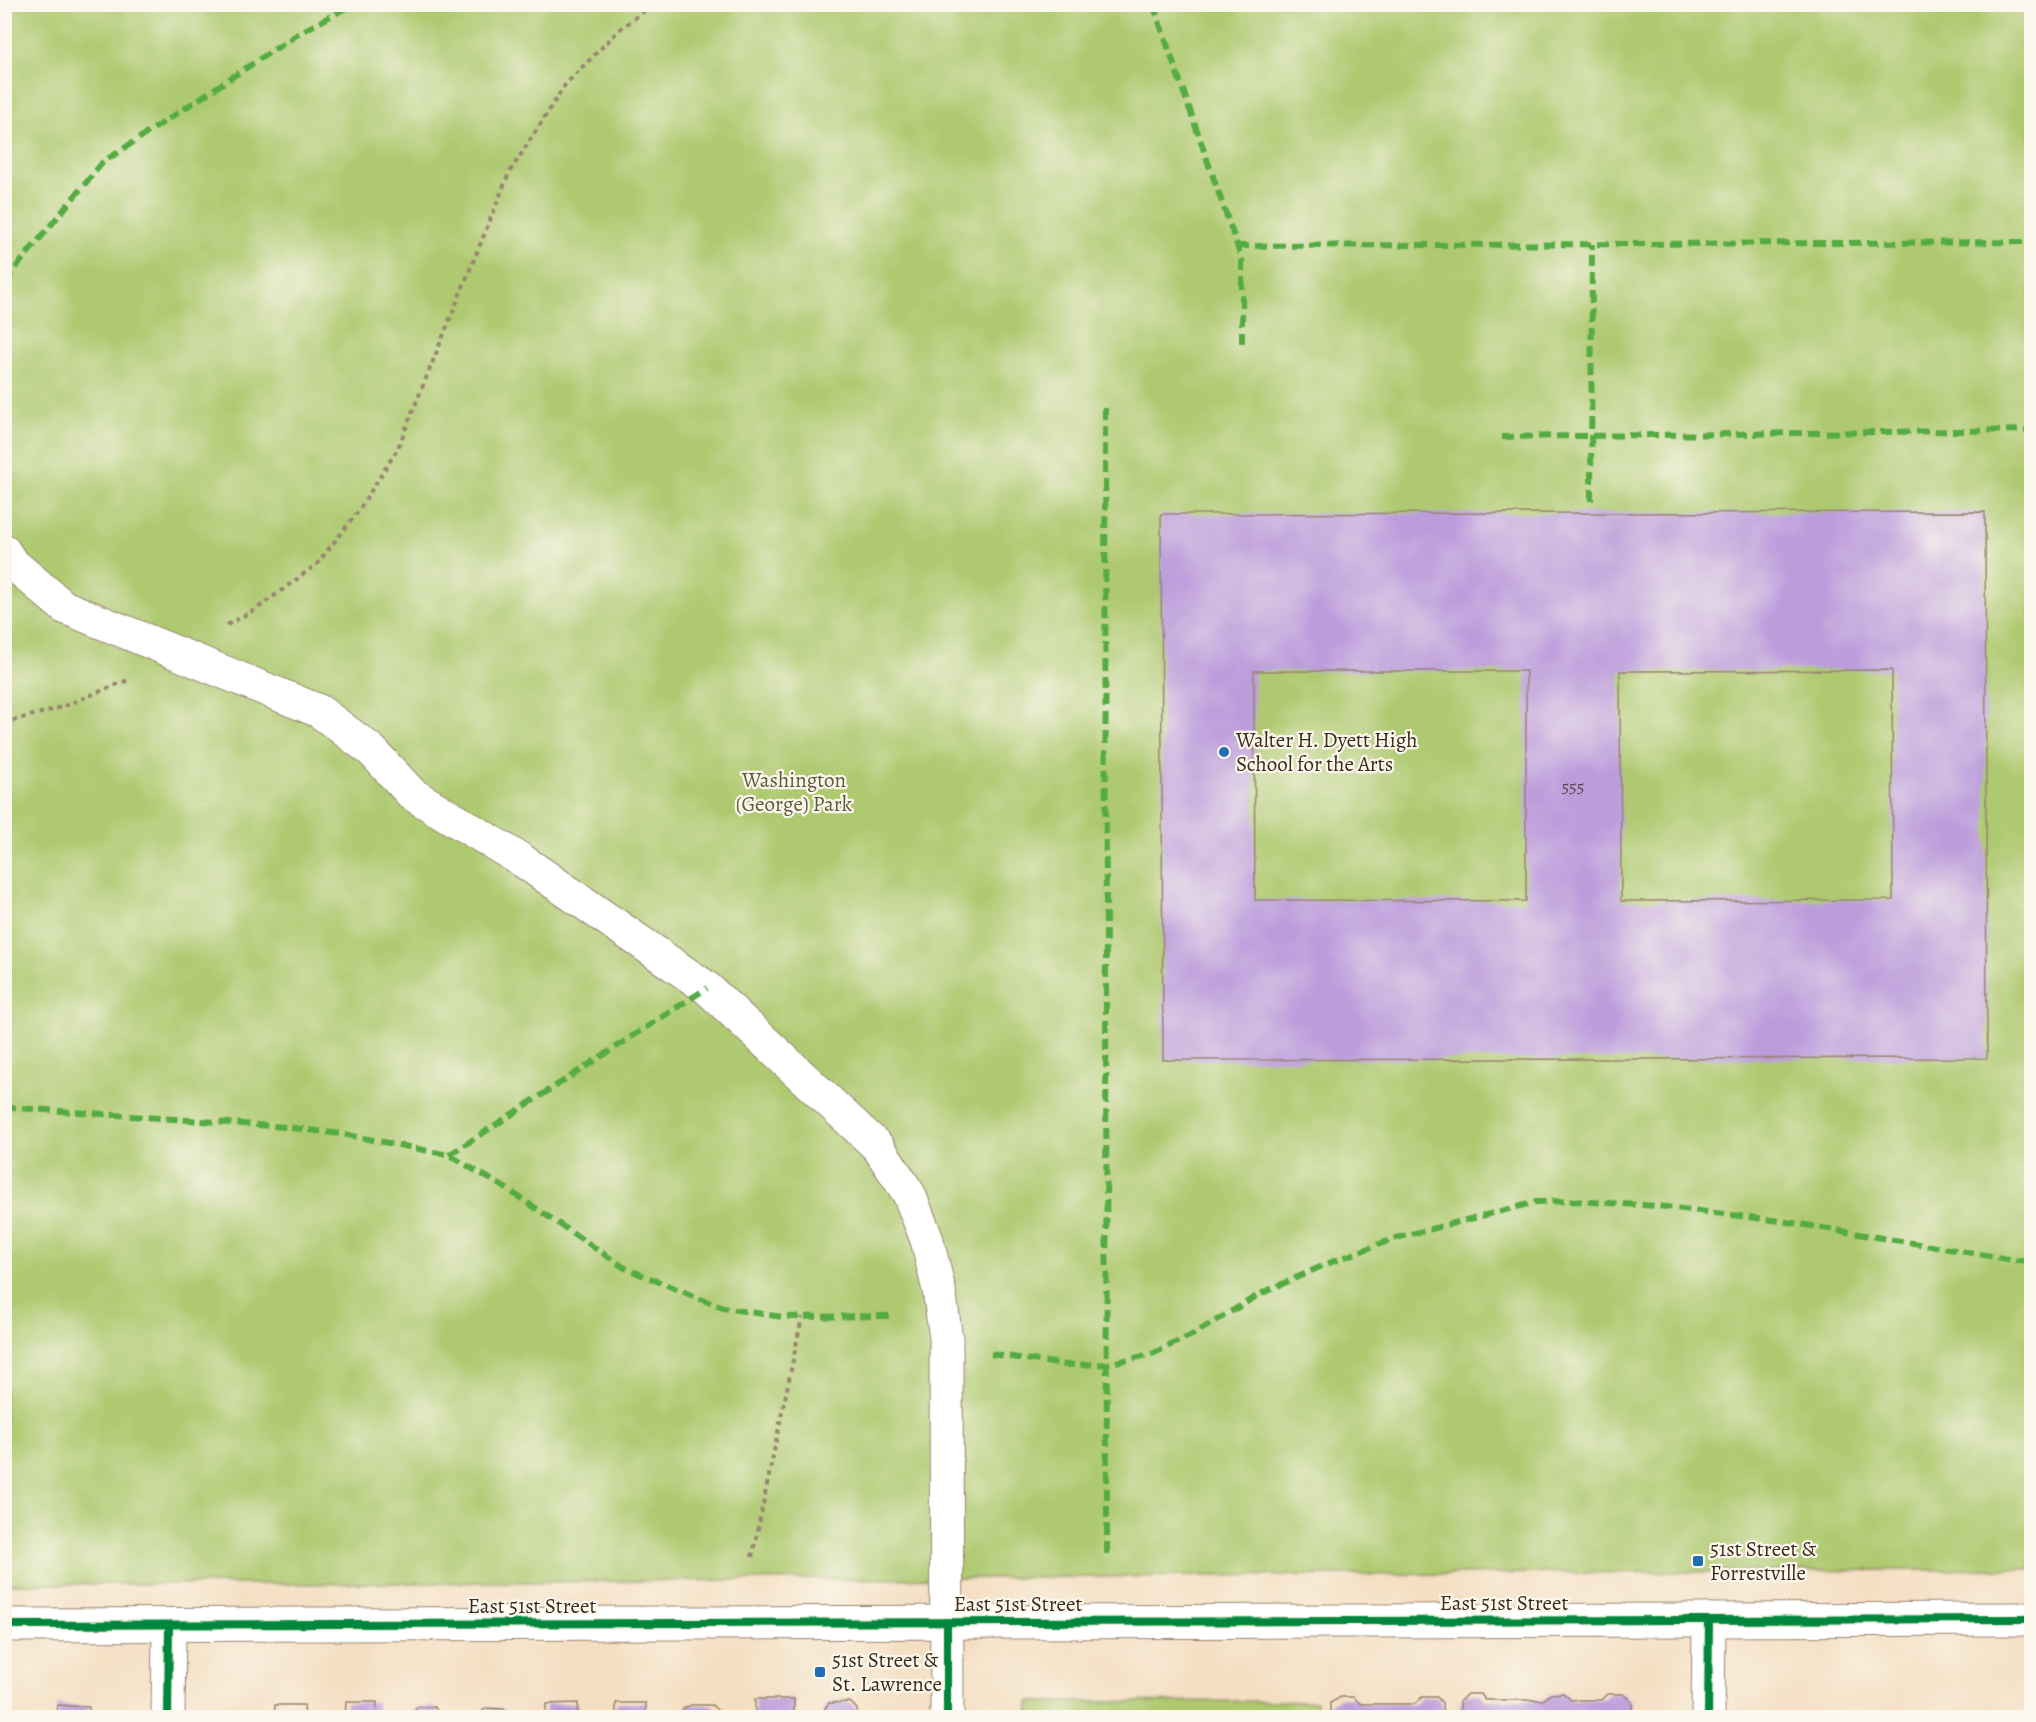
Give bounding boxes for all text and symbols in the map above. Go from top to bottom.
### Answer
place label: Walter H. Dyett High School for the Arts [1235,726,1417,778]
marker: Walter H. Dyett High School for the Arts [1217,745,1231,759]
park label: Washington (George) Park [736,766,853,818]
house number: 555 [1561,774,1585,798]
place label: 51st Street & Forrestville [1710,1535,1817,1587]
marker: 51st Street & Forrestville [1691,1554,1705,1568]
street label: East 51st Street [1440,1589,1568,1617]
street label: East 51st Street [954,1590,1082,1618]
street label: East 51st Street [468,1592,596,1620]
place label: 51st Street & St. Lawrence [832,1646,942,1698]
marker: 51st Street & St. Lawrence [813,1665,827,1679]

